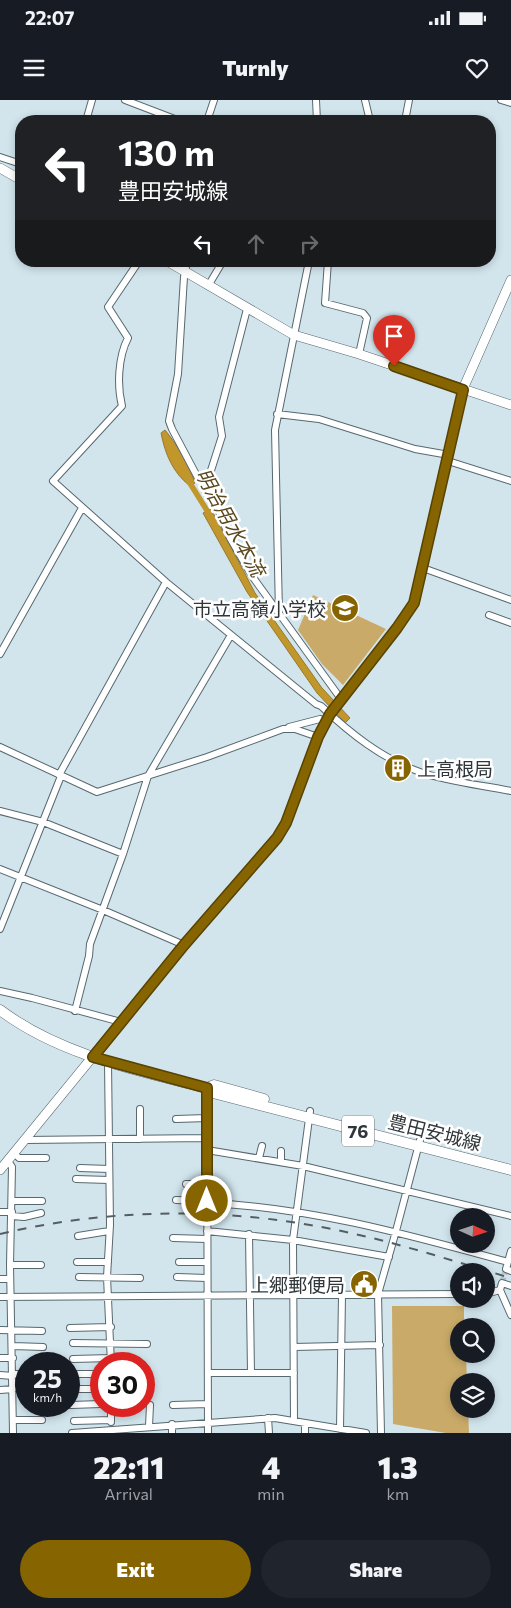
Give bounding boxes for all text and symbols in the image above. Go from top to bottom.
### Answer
text: 22:07 [25,6,75,29]
icon: menu [20,54,48,82]
text: Turnly [222,54,289,81]
icon: heart [463,54,491,82]
text: 130 m [118,130,215,173]
icon: left [35,135,100,200]
text: 豊田安城線 [118,177,228,204]
icon: left [189,230,217,258]
icon: ahead [242,230,270,258]
icon: right [295,230,323,258]
pin [373,315,415,366]
icon: arrive [380,322,408,350]
water label: 明治用水本流 [191,464,272,583]
school or university icon: 市立高嶺小学校 [330,593,360,623]
place label: 市立高嶺小学校 [193,597,326,620]
building icon: 上高根局 [383,753,413,783]
place label: 上高根局 [417,757,493,780]
street label: 豊田安城線 [386,1109,484,1155]
road number: 76 [342,1116,374,1146]
position arrow [180,1174,232,1226]
north arrow [450,1208,495,1252]
map controls [450,1208,495,1418]
button: sound [450,1263,495,1308]
public building icon: 上郷郵便局 [349,1269,379,1299]
place label: 上郷郵便局 [250,1273,345,1296]
button: search [450,1318,495,1363]
speed limit sign: 30 [90,1352,155,1417]
text: 25 [33,1363,62,1393]
button: layers [450,1373,495,1418]
text: km/h [33,1390,62,1404]
text: 22:11 [93,1448,164,1485]
text: 4 [262,1448,280,1485]
text: 1.3 [378,1448,418,1485]
text: Arrival [104,1484,153,1503]
text: min [257,1484,285,1503]
text: km [386,1484,409,1503]
button: Exit [20,1540,251,1598]
button: Share [261,1540,491,1598]

